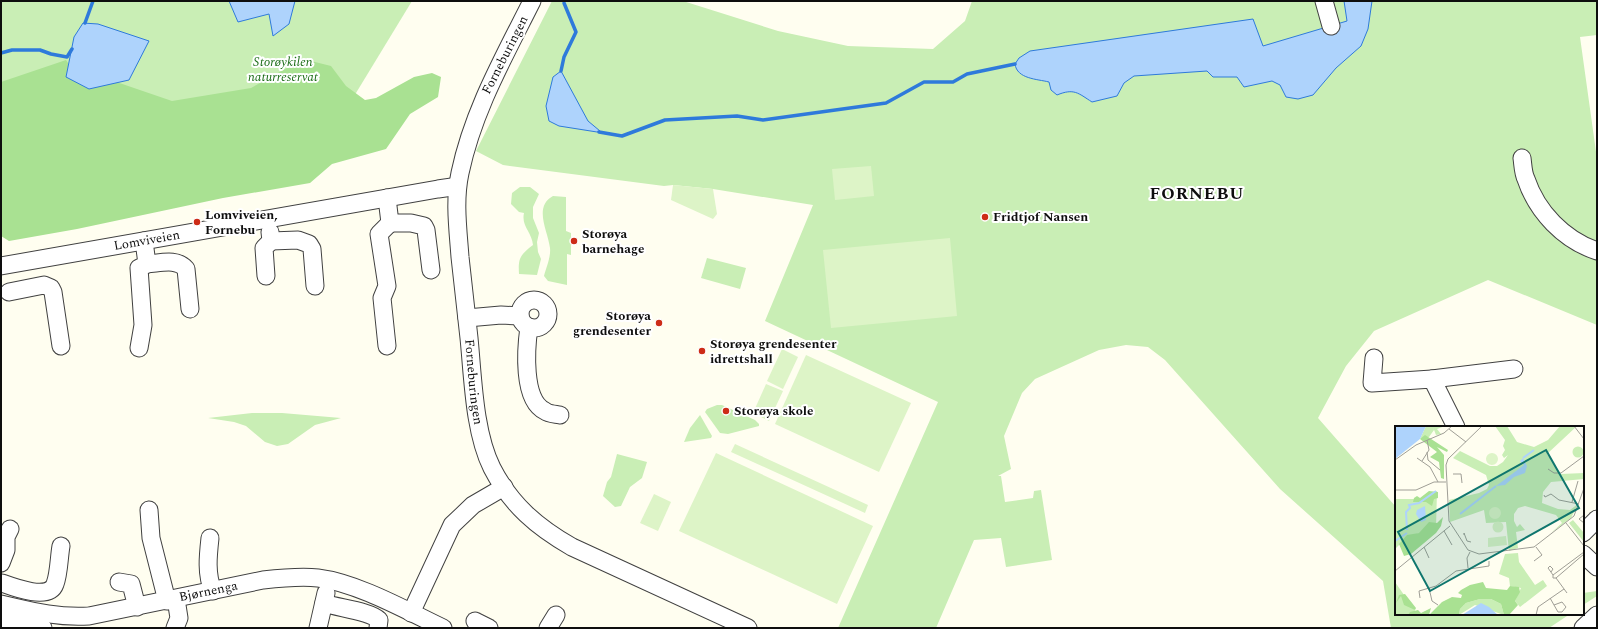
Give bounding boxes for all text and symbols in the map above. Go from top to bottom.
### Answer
street label: Forneburingen [477,12,534,98]
park label: Storøykilen naturreservat [248,52,319,87]
district label: FORNEBU [1150,181,1245,207]
place label: Lomviveien, Fornebu [205,205,278,240]
place label: Fridtjof Nansen [993,207,1088,227]
marker: Fridtjof Nansen [980,212,990,222]
marker: Lomviveien, Fornebu [192,217,202,227]
place label: Storøya barnehage [582,224,644,259]
street label: Lomviveien [112,225,182,256]
marker: Storøya barnehage [569,236,579,246]
place label: Storøya grendesenter [573,306,651,341]
marker: Storøya grendesenter [654,318,664,328]
place label: Storøya grendesenter idrettshall [710,334,837,369]
street label: Forneburingen [459,338,488,427]
marker: Storøya grendesenter idrettshall [697,346,707,356]
place label: Storøya skole [734,401,813,421]
marker: Storøya skole [721,406,731,416]
inset map [1395,426,1584,615]
street label: Bjørnenga [177,575,240,607]

